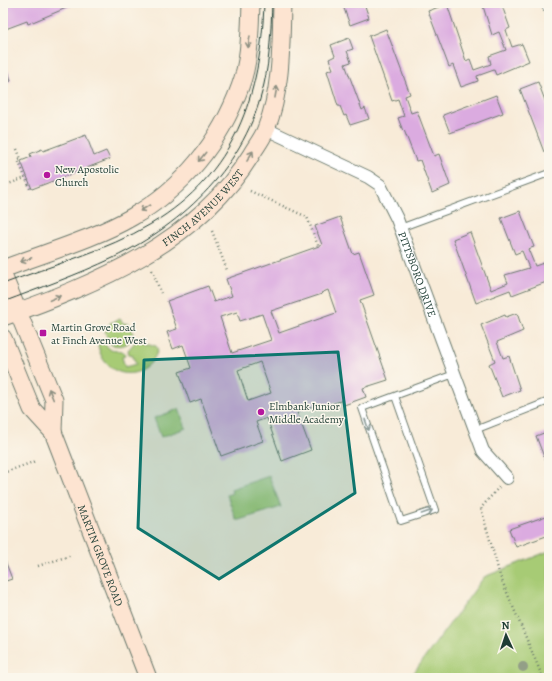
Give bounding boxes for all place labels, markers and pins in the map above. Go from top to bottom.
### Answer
place label: New Apostolic Church [55,162,119,190]
marker: New Apostolic Church [42,170,52,180]
place label: Martin Grove Road at Finch Avenue West [51,320,147,348]
marker: Martin Grove Road at Finch Avenue West [38,328,48,338]
place label: Elmbank Junior Middle Academy [269,399,344,427]
marker: Elmbank Junior Middle Academy [256,407,266,417]

